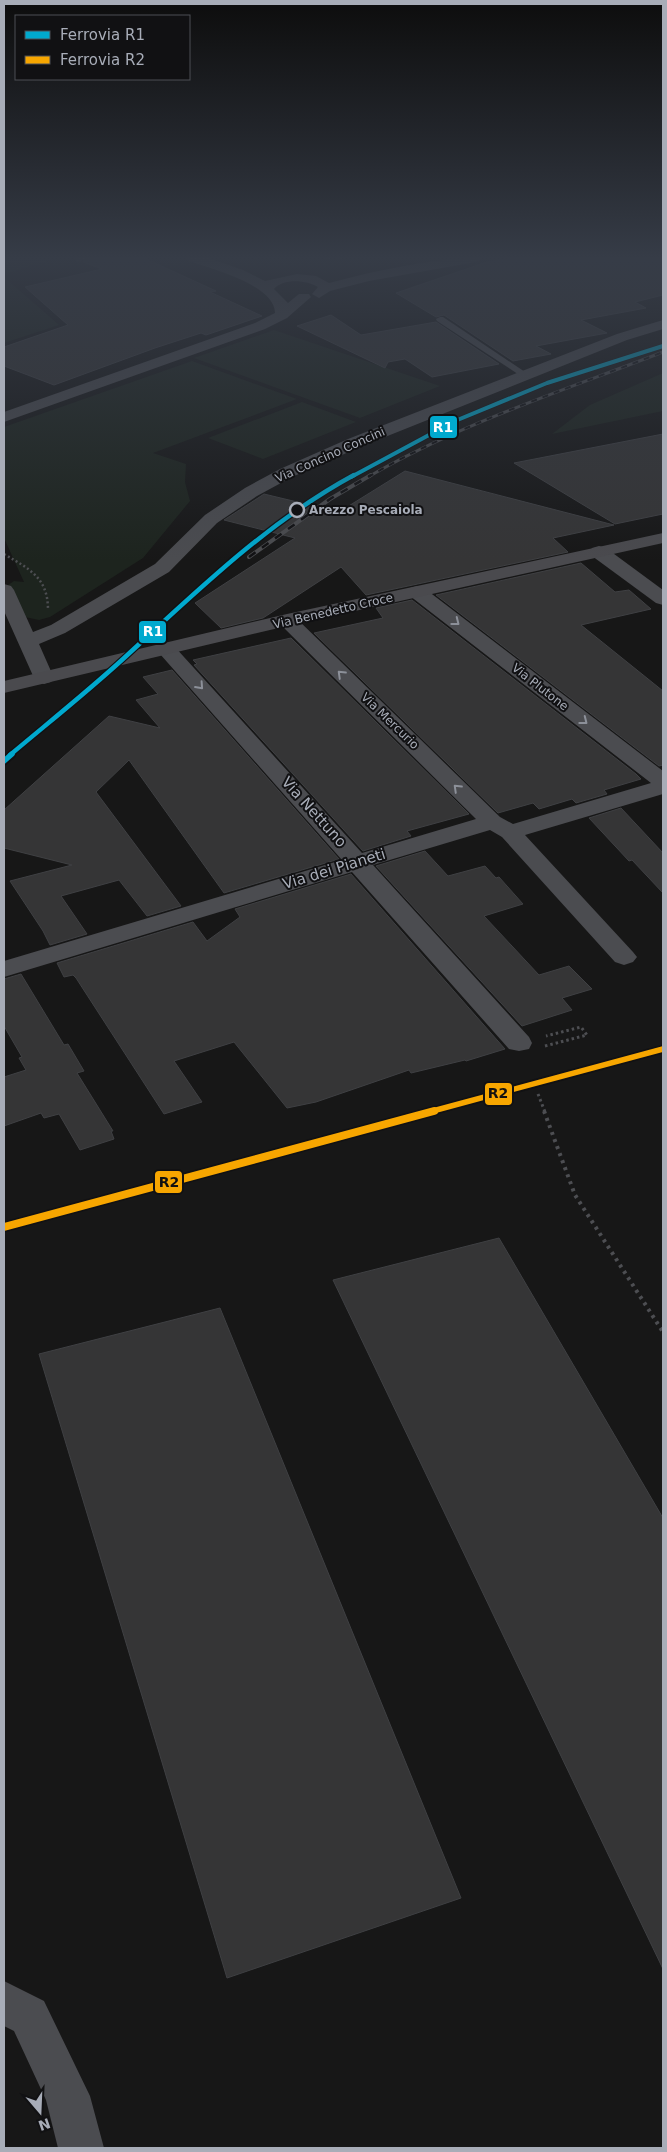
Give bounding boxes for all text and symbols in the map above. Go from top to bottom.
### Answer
legend [15,15,190,80]
text: Ferrovia R1 [60,26,145,44]
text: Ferrovia R2 [60,51,145,69]
line badge: R1 [429,415,458,439]
text: R1 [433,419,453,435]
street label: Via Concino Concini [273,424,387,486]
marker: Arezzo Pescaiola [289,502,305,518]
place label: Arezzo Pescaiola [309,503,423,517]
street label: Via Benedetto Croce [272,590,394,632]
one-way arrow [450,616,459,625]
line badge: R1 [138,620,167,644]
text: R1 [143,623,163,639]
street label: Via Plutone [509,661,571,713]
one-way arrow [338,671,347,680]
one-way arrow [194,681,203,690]
street label: Via Mercurio [358,690,422,752]
one-way arrow [578,716,587,724]
street label: Via Nettuno [278,773,350,851]
one-way arrow [454,784,463,793]
street label: Via dei Pianeti [280,845,388,893]
line badge: R2 [484,1082,513,1106]
text: R2 [488,1085,508,1101]
line badge: R2 [154,1170,183,1194]
text: R2 [159,1174,179,1190]
north arrow [15,2087,65,2137]
text: N [36,2115,52,2134]

